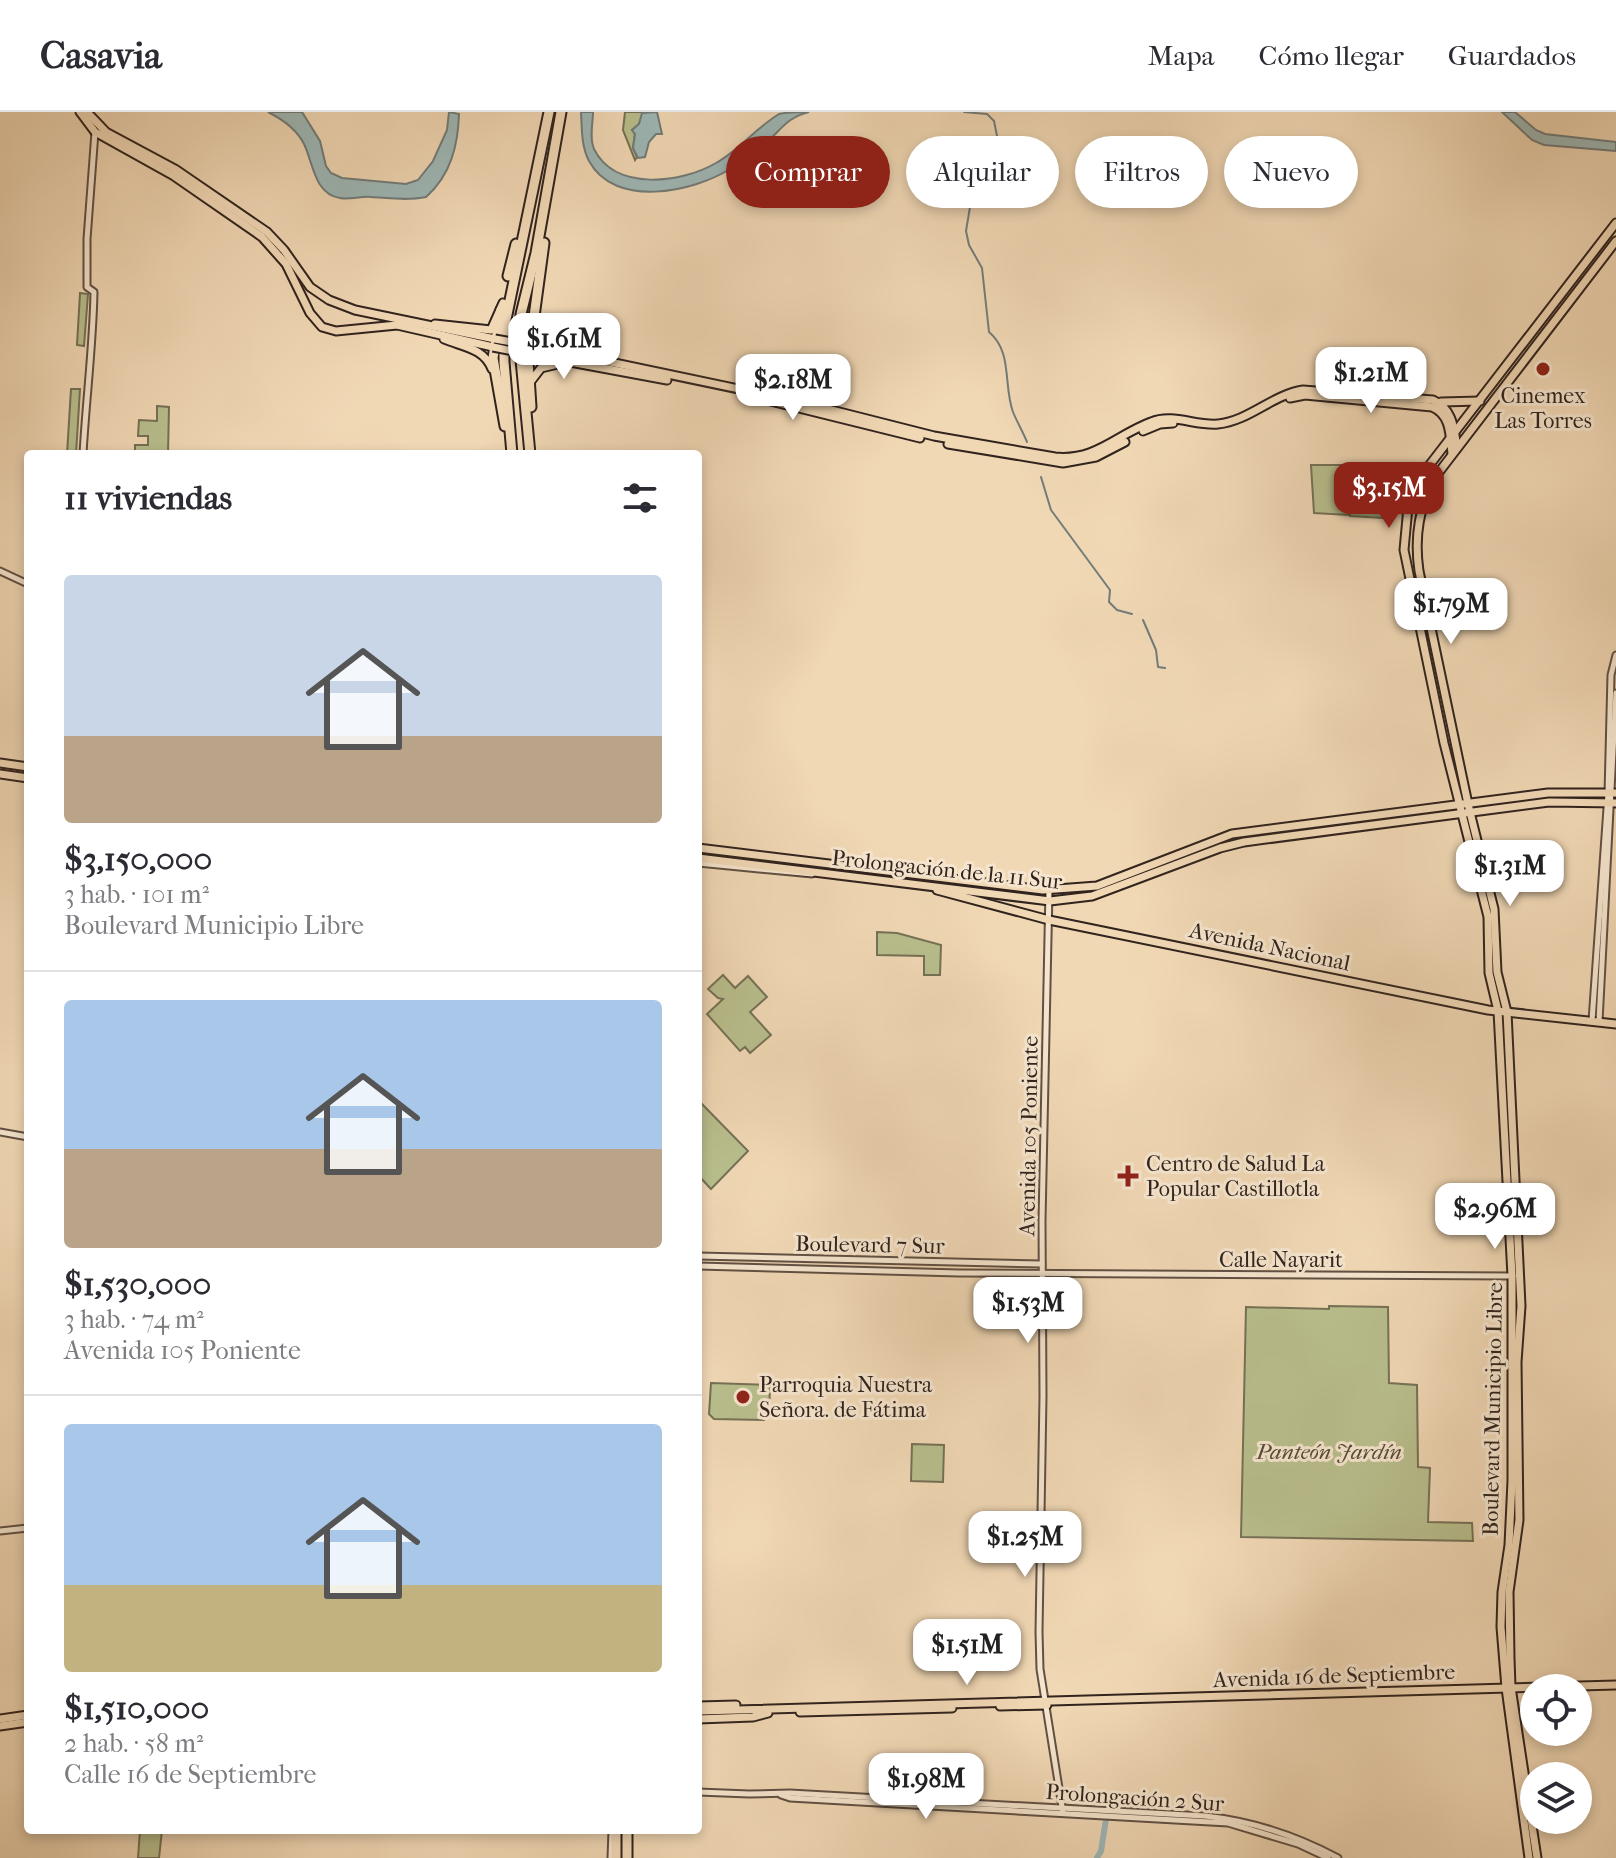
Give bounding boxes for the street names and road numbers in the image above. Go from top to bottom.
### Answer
street label: Prolongación de la 11 Sur [830,845,1064,895]
street label: Avenida Nacional [1186,917,1353,977]
street label: Avenida 105 Poniente [1014,1035,1044,1237]
street label: Boulevard 7 Sur [795,1231,946,1259]
street label: Calle Nayarit [1219,1247,1343,1273]
street label: Boulevard Municipio Libre [1478,1282,1508,1536]
street label: Avenida 16 de Septiembre [1212,1659,1456,1693]
street label: Prolongación 2 Sur [1045,1779,1226,1817]

